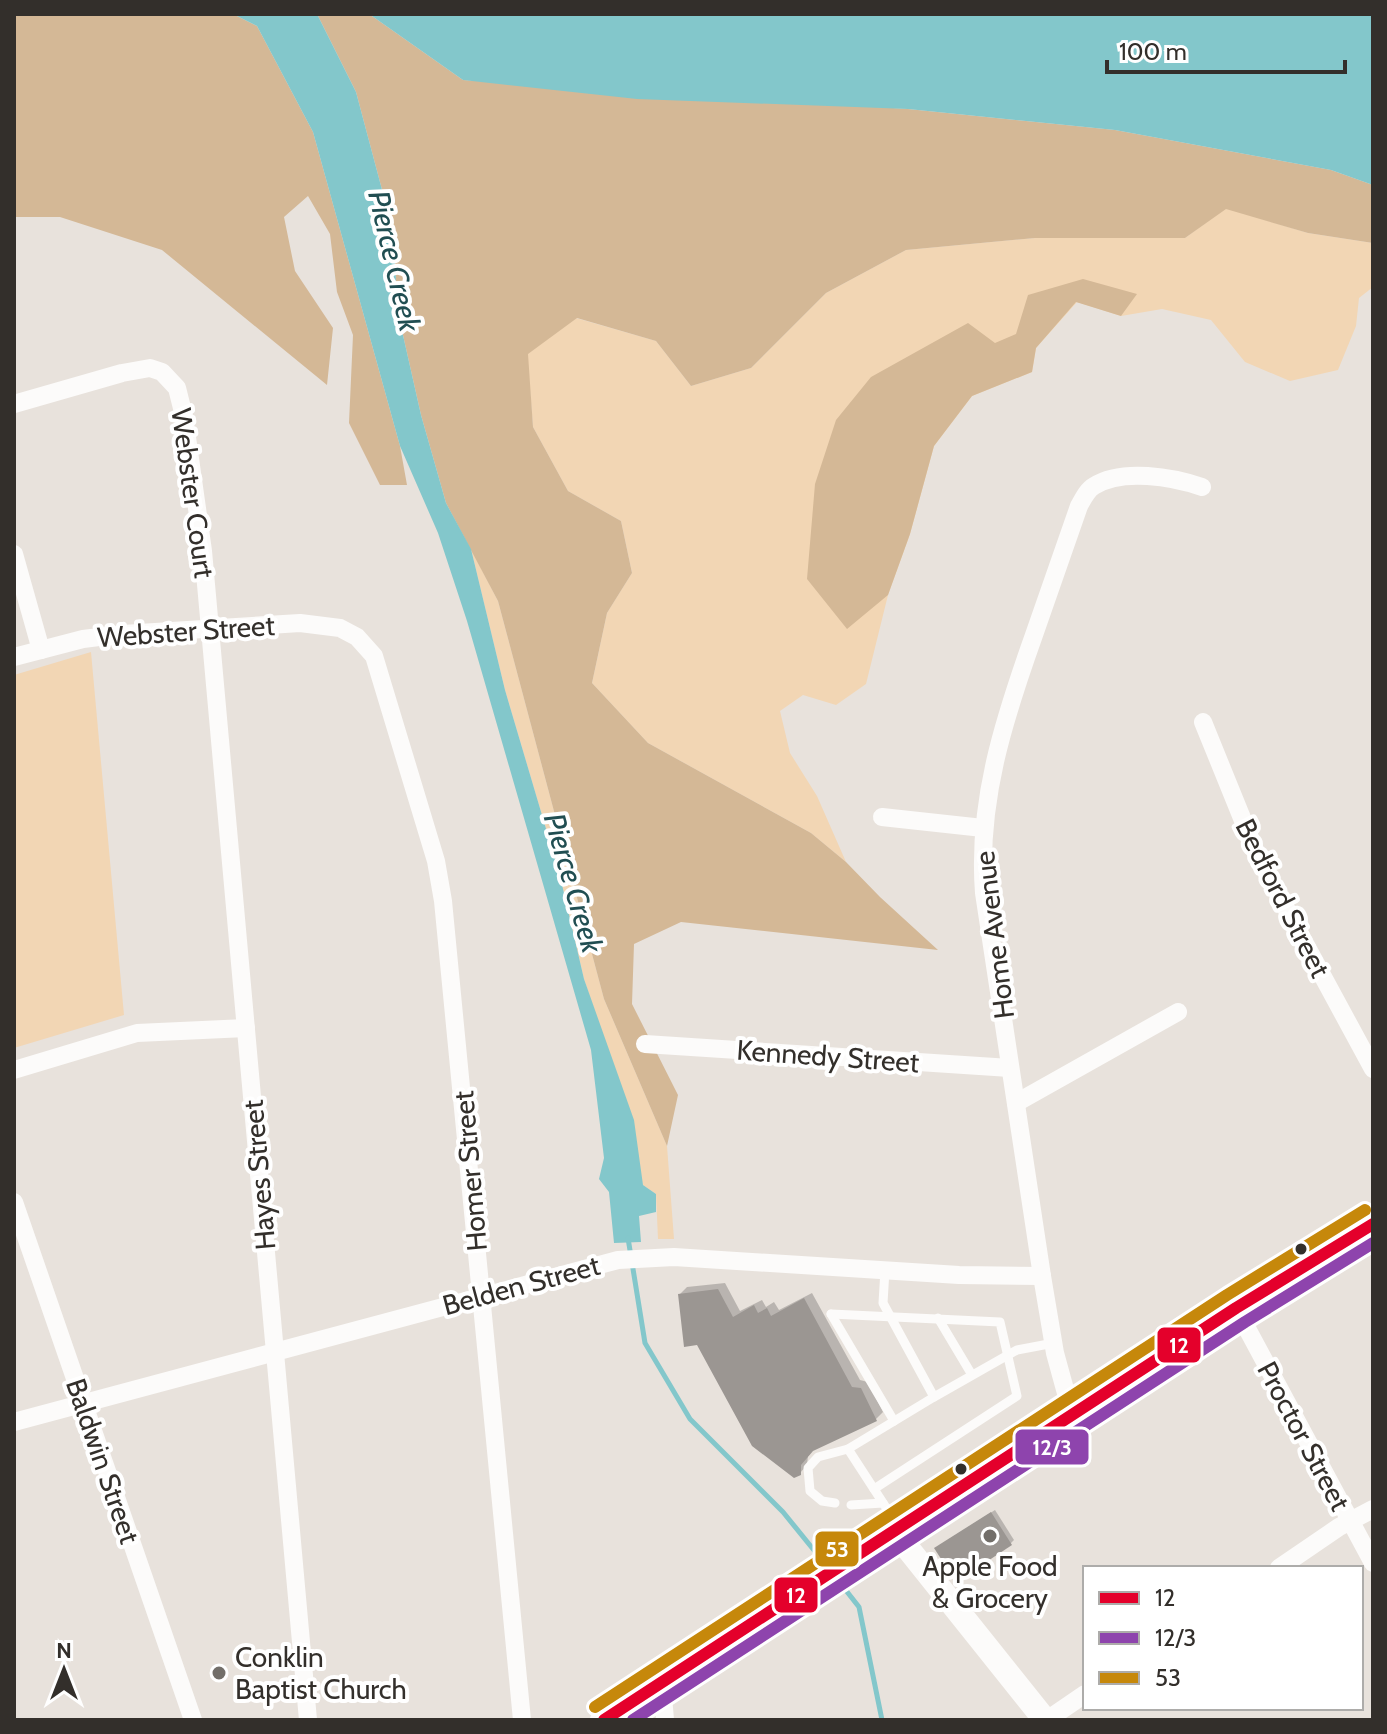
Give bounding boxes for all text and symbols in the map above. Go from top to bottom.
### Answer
scale bar [1107,24,1345,74]
text: 100 m [1119,37,1187,66]
water label: Pierce Creek [360,187,429,336]
street label: Webster Court [164,406,222,580]
street label: Webster Street [96,608,276,654]
water label: Pierce Creek [536,809,611,958]
street label: Bedford Street [1229,813,1337,983]
street label: Home Avenue [967,849,1021,1021]
street label: Kennedy Street [736,1033,920,1079]
street label: Homer Street [446,1089,494,1253]
street label: Hayes Street [236,1099,282,1251]
unlabelled marker [1293,1241,1309,1257]
street label: Belden Street [439,1248,603,1322]
line badge: 12 [1156,1326,1202,1364]
text: 12 [1169,1332,1189,1359]
street label: Proctor Street [1250,1356,1358,1516]
street label: Baldwin Street [59,1374,147,1548]
line badge: 12/3 [1014,1428,1090,1466]
text: 12/3 [1032,1434,1072,1461]
unlabelled marker [953,1461,969,1477]
marker: Apple Food & Grocery [981,1527,999,1545]
line badge: 53 [814,1530,860,1568]
text: 53 [825,1536,849,1563]
place label: Apple Food & Grocery [922,1549,1058,1615]
legend [1083,1566,1363,1710]
line badge: 12 [773,1576,819,1614]
text: 12 [786,1582,806,1609]
text: 12 [1155,1583,1175,1612]
text: 12/3 [1155,1623,1196,1652]
north arrow [24,1630,104,1710]
text: N [56,1637,72,1664]
place label: Conklin Baptist Church [235,1640,407,1706]
text: 53 [1155,1663,1181,1692]
marker: Conklin Baptist Church [210,1664,228,1682]

